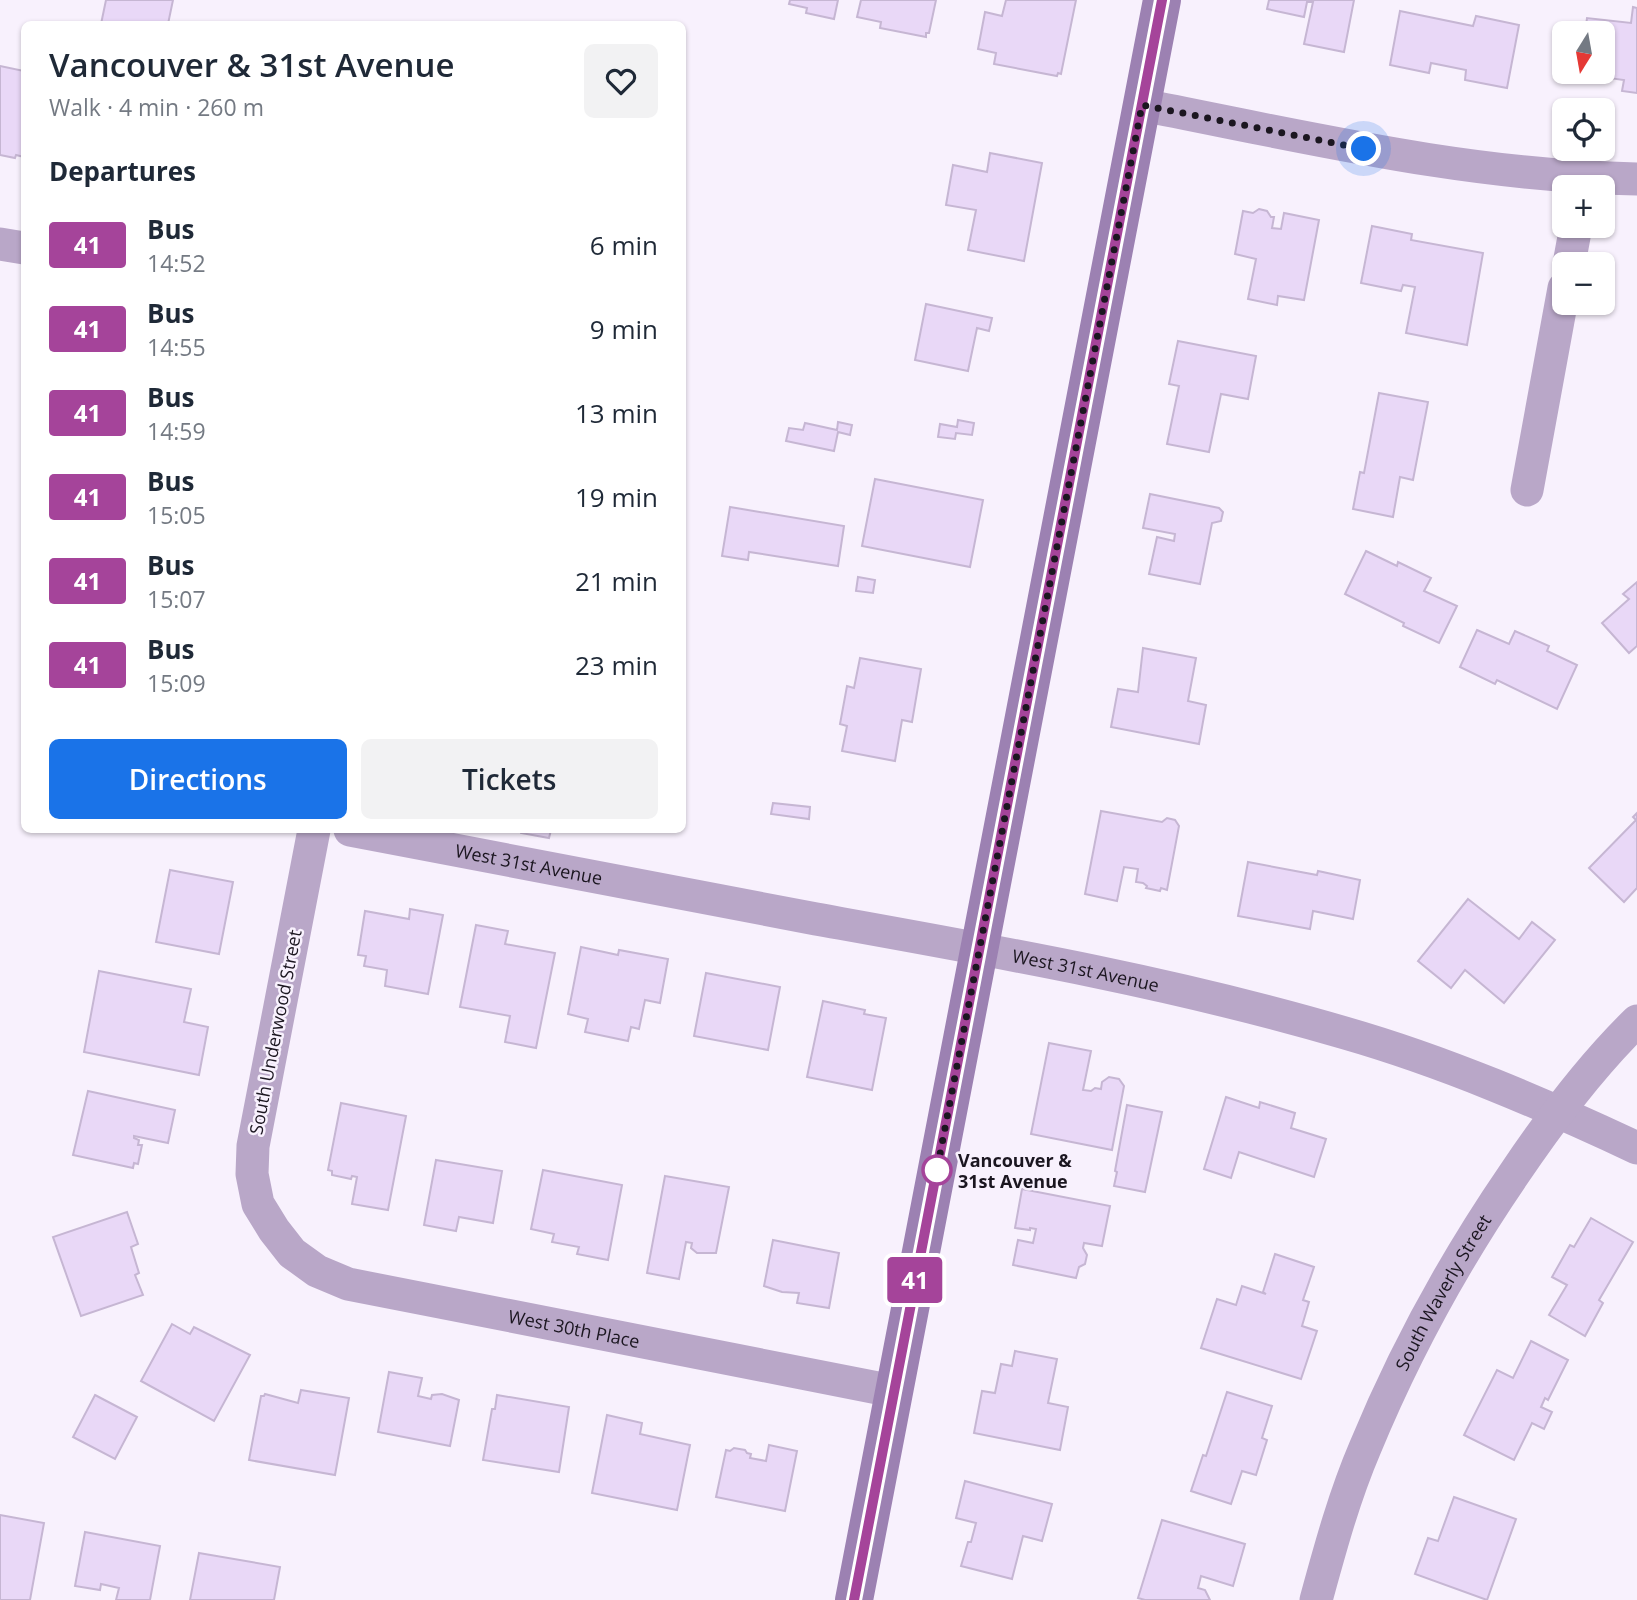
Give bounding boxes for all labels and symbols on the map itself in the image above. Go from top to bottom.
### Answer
north arrow [1552,21,1615,84]
your location [1346,131,1381,166]
street label: West 31st Avenue [453,838,604,890]
street label: South Underwood Street [243,928,307,1136]
street label: West 31st Avenue [1010,943,1162,997]
place label: Vancouver & 31st Avenue [958,1148,1072,1193]
marker: Vancouver & 31st Avenue [922,1155,952,1185]
street label: South Waverly Street [1390,1210,1496,1374]
line badge: 41 [884,1257,946,1303]
street label: West 30th Place [506,1304,642,1353]

